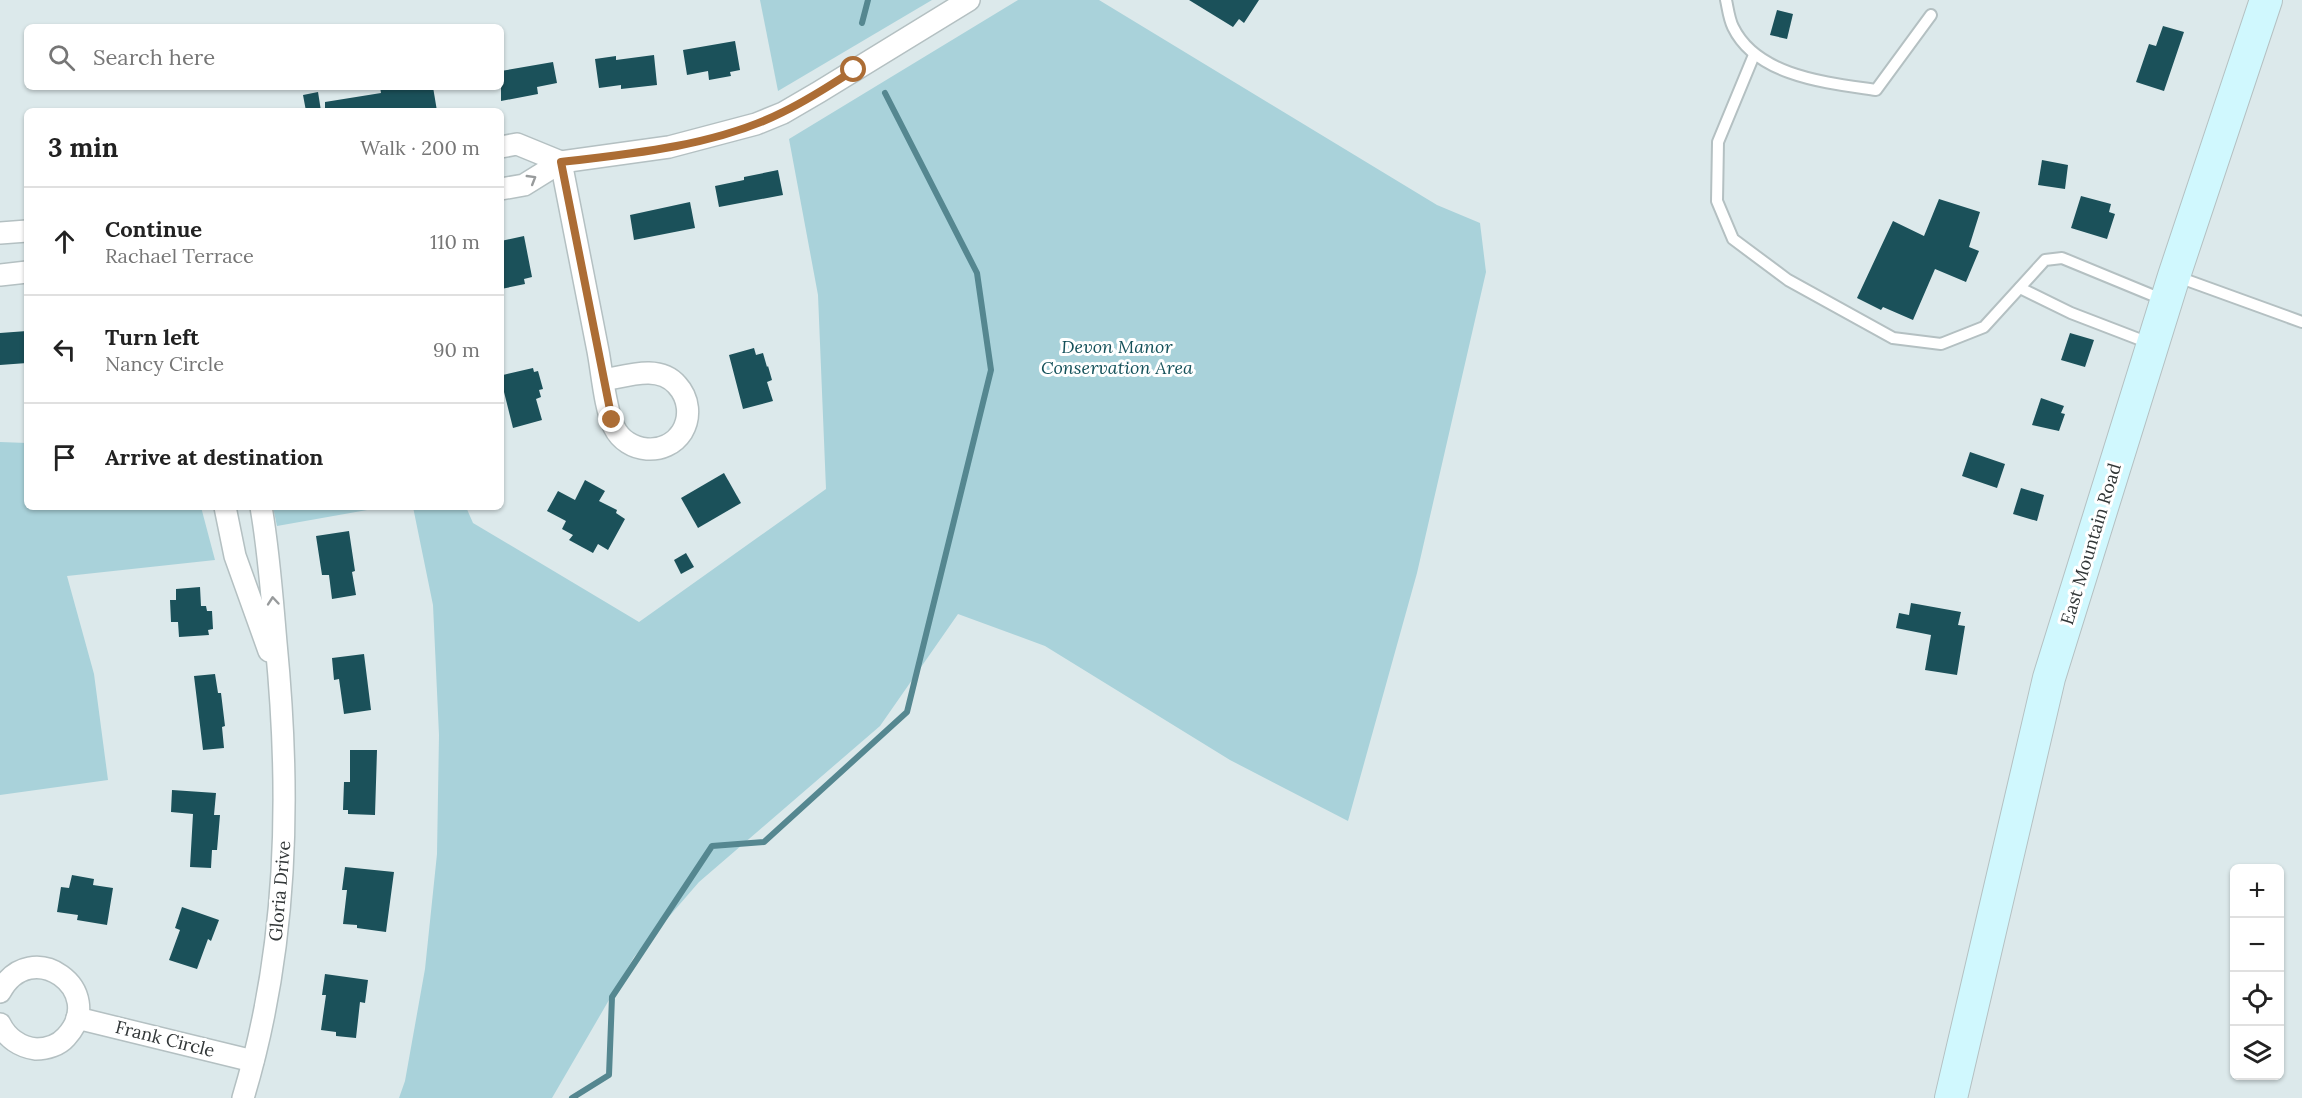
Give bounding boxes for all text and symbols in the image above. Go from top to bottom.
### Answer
search box [24,24,504,90]
icon: search [45,41,78,74]
text: Search here [93,43,215,71]
route start [840,56,866,82]
text: 3 min [48,131,118,164]
text: Walk · 200 m [360,135,480,160]
one-way arrow [526,175,536,187]
text: Continue [105,215,202,243]
icon: ahead [48,225,81,258]
text: 110 m [430,229,480,254]
text: Rachael Terrace [105,243,254,268]
text: Turn left [105,323,199,351]
icon: left [48,333,81,366]
park label: Devon Manor Conservation Area [1041,335,1193,379]
text: 90 m [433,337,480,362]
text: Nancy Circle [105,351,224,376]
route end [598,406,624,432]
icon: arrive [48,441,81,474]
text: Arrive at destination [105,443,323,471]
street label: East Mountain Road [2055,460,2126,627]
one-way arrow [267,597,280,606]
street label: Gloria Drive [264,839,295,942]
map controls [2230,864,2284,1080]
button: + [2230,864,2284,918]
button: − [2230,918,2284,972]
button: locate [2230,972,2284,1026]
street label: Frank Circle [113,1015,217,1062]
button: layers [2230,1026,2284,1080]

